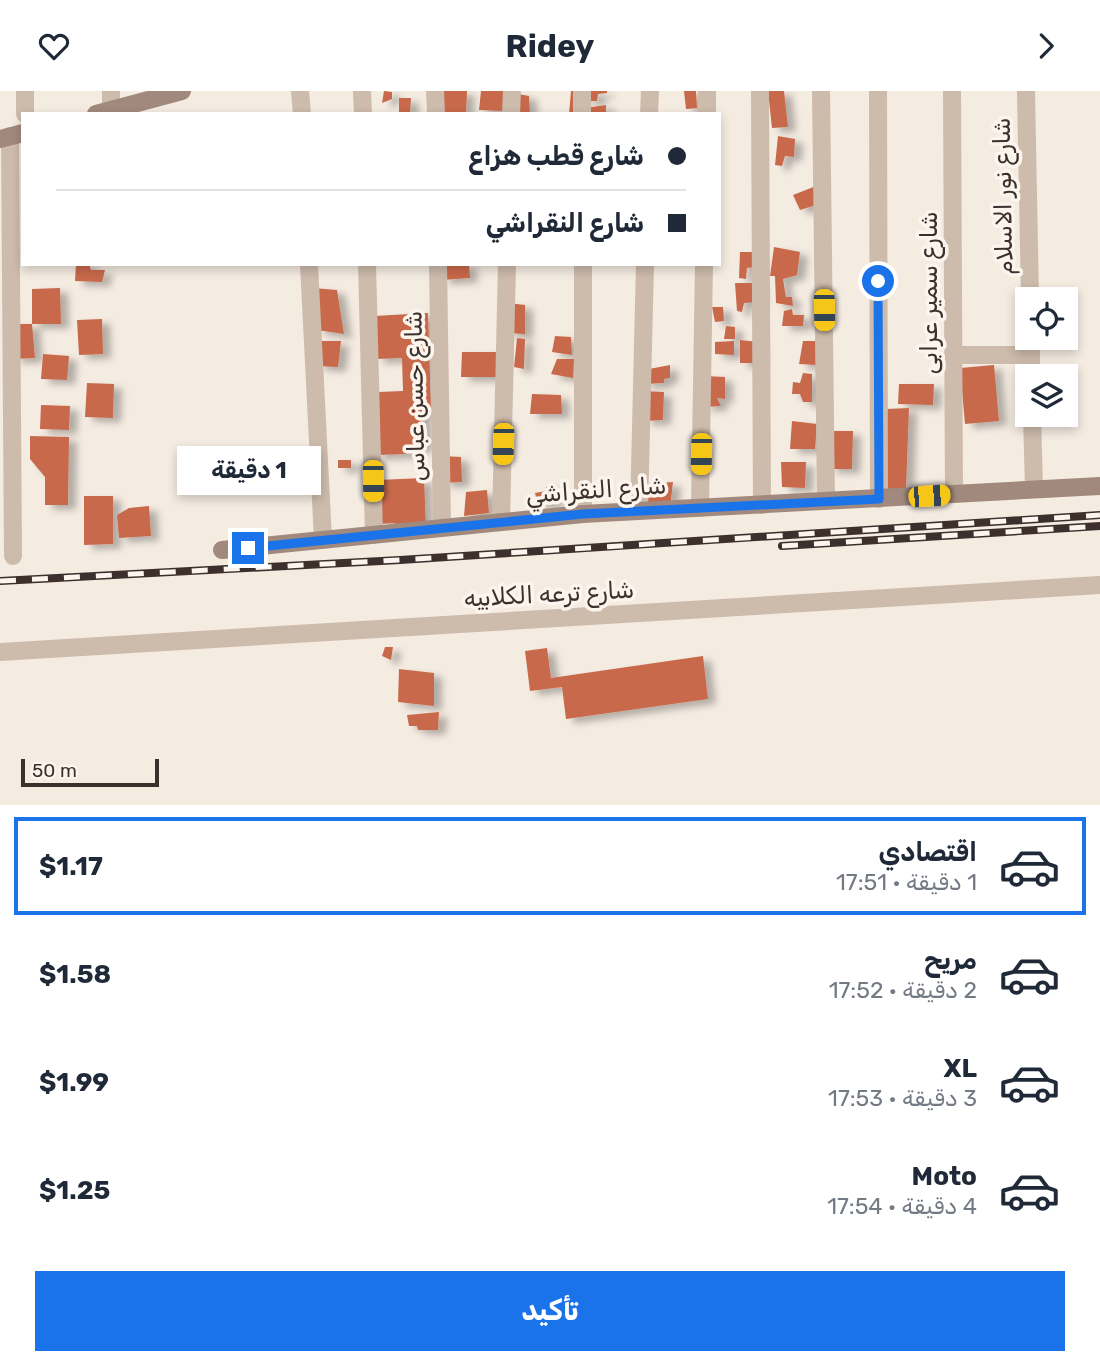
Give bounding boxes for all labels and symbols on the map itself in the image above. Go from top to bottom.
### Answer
street label: شارع نور الاسلام [988,117,1020,275]
street label: شارع سمير عرابى [915,211,945,375]
route start [862,265,894,297]
car [814,289,835,331]
street label: شارع حسن عباس [400,310,432,482]
car [492,423,515,465]
car [691,433,712,475]
callout: 1 دقيقة [176,447,320,496]
car [363,460,384,502]
street label: شارع النقراشي [525,471,668,513]
car [908,484,951,508]
route end [232,532,264,564]
street label: شارع ترعه الكلابيه [463,576,635,614]
scale bar [21,756,159,788]

